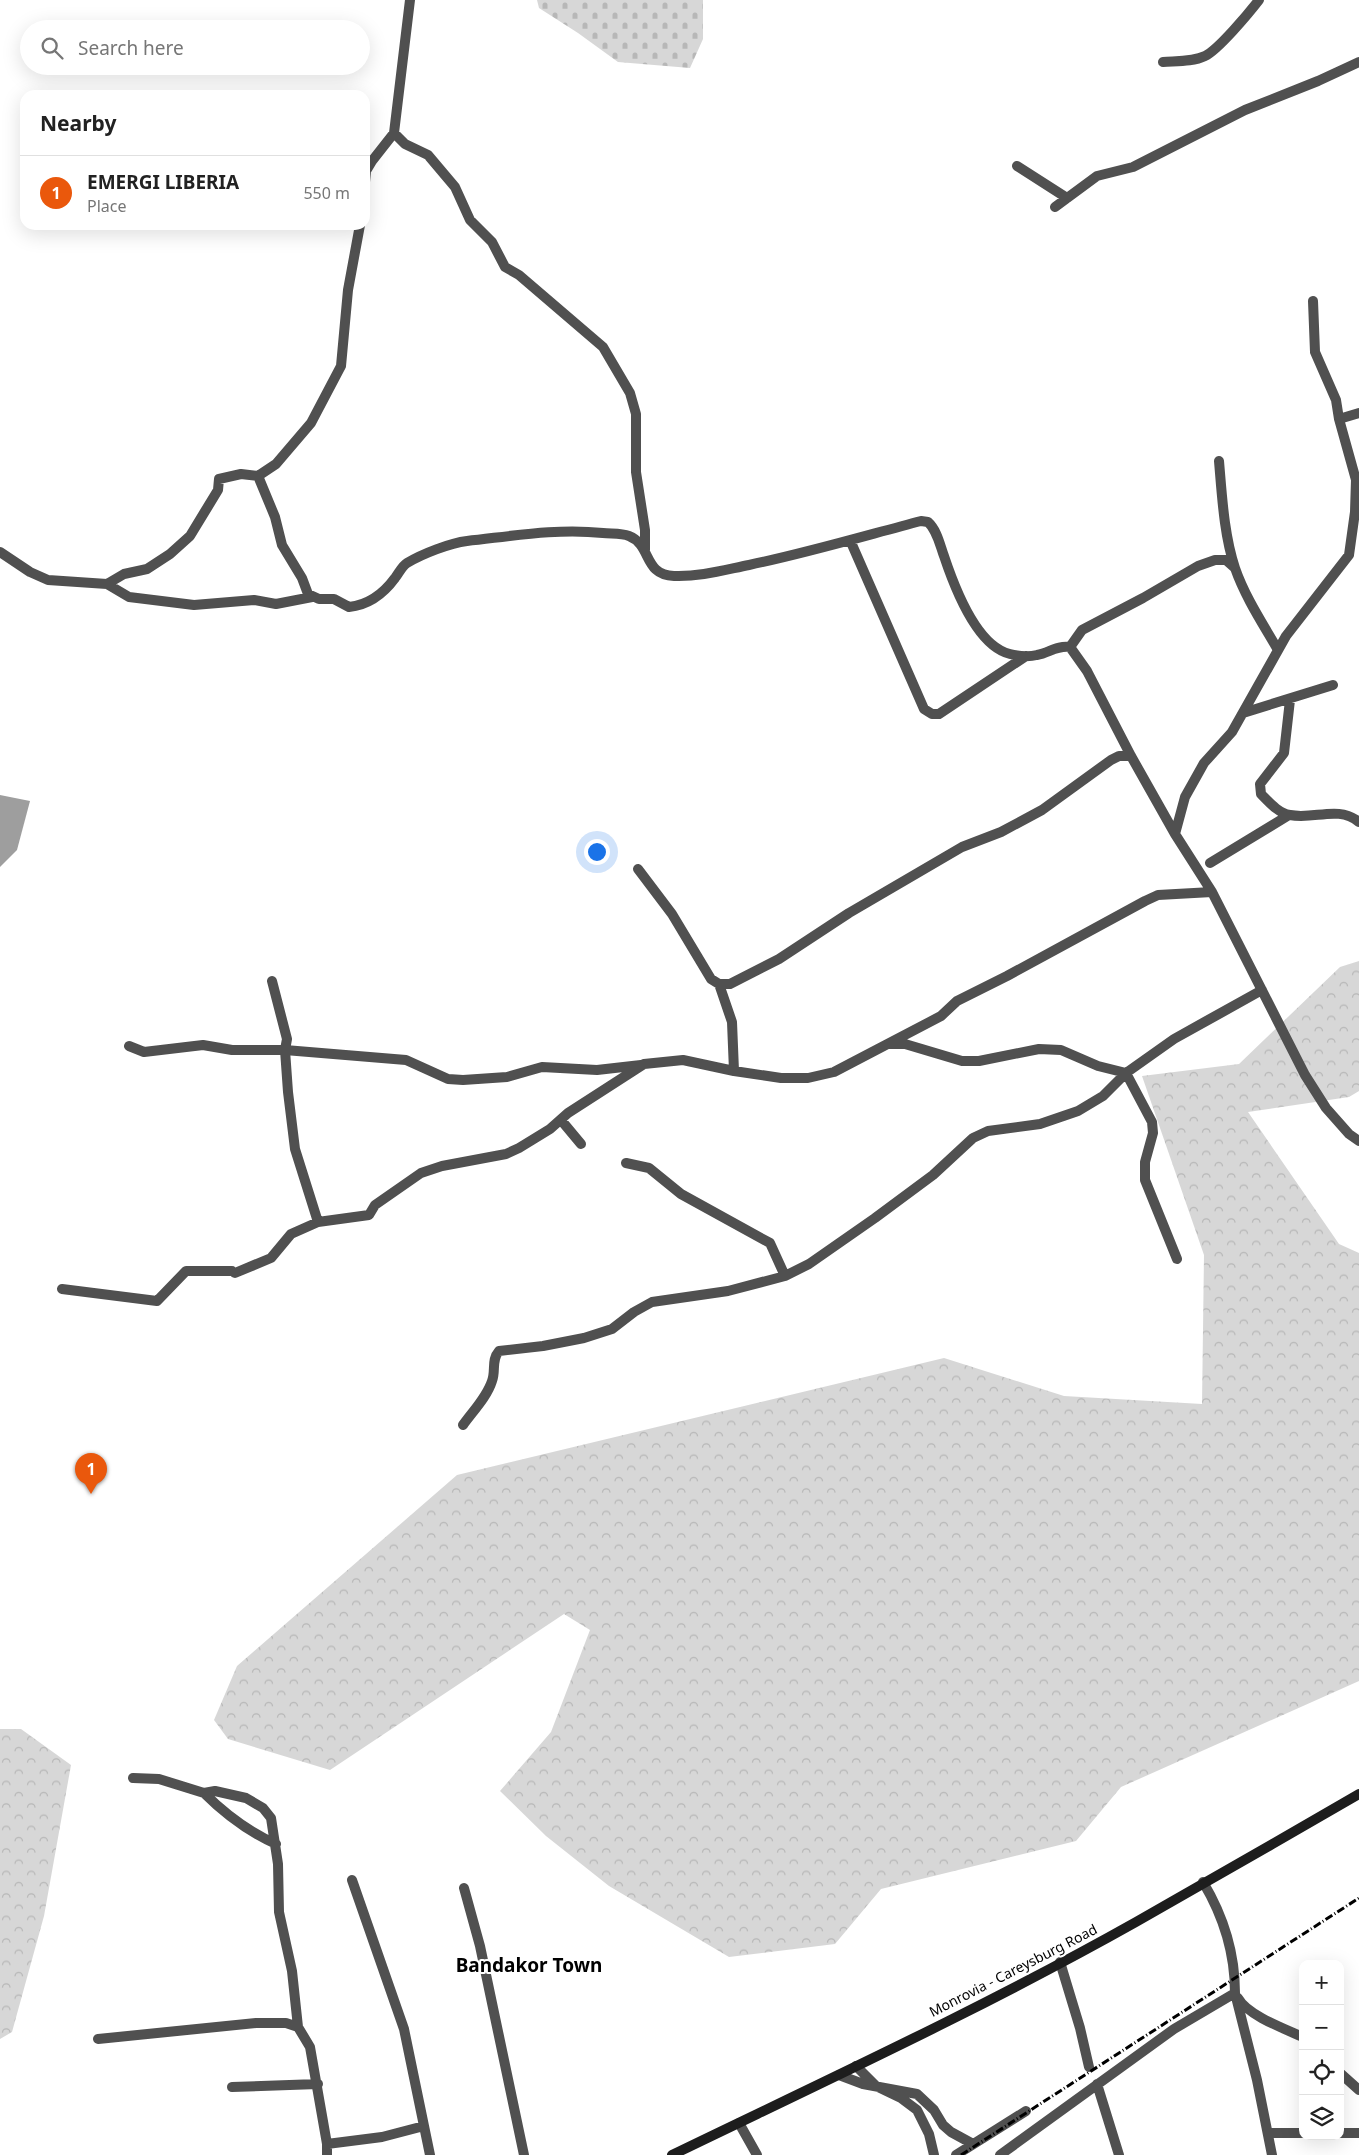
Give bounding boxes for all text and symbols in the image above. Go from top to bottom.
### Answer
search box [20,20,370,75]
icon: search [38,34,66,62]
text: Search here [78,35,184,61]
text: Nearby [40,109,116,137]
text: EMERGI LIBERIA [87,169,239,195]
text: 1 [51,182,61,204]
text: 550 m [303,182,350,204]
text: Place [87,195,127,217]
your location [584,839,610,865]
pin: 1 [75,1453,107,1494]
street label: Monrovia - Careysburg Road [926,1919,1100,2021]
district label: Bandakor Town [456,1952,602,1978]
map controls [1299,1960,1344,2140]
button: + [1299,1960,1344,2005]
button: − [1299,2005,1344,2050]
button: locate [1299,2050,1344,2095]
button: layers [1299,2095,1344,2140]

